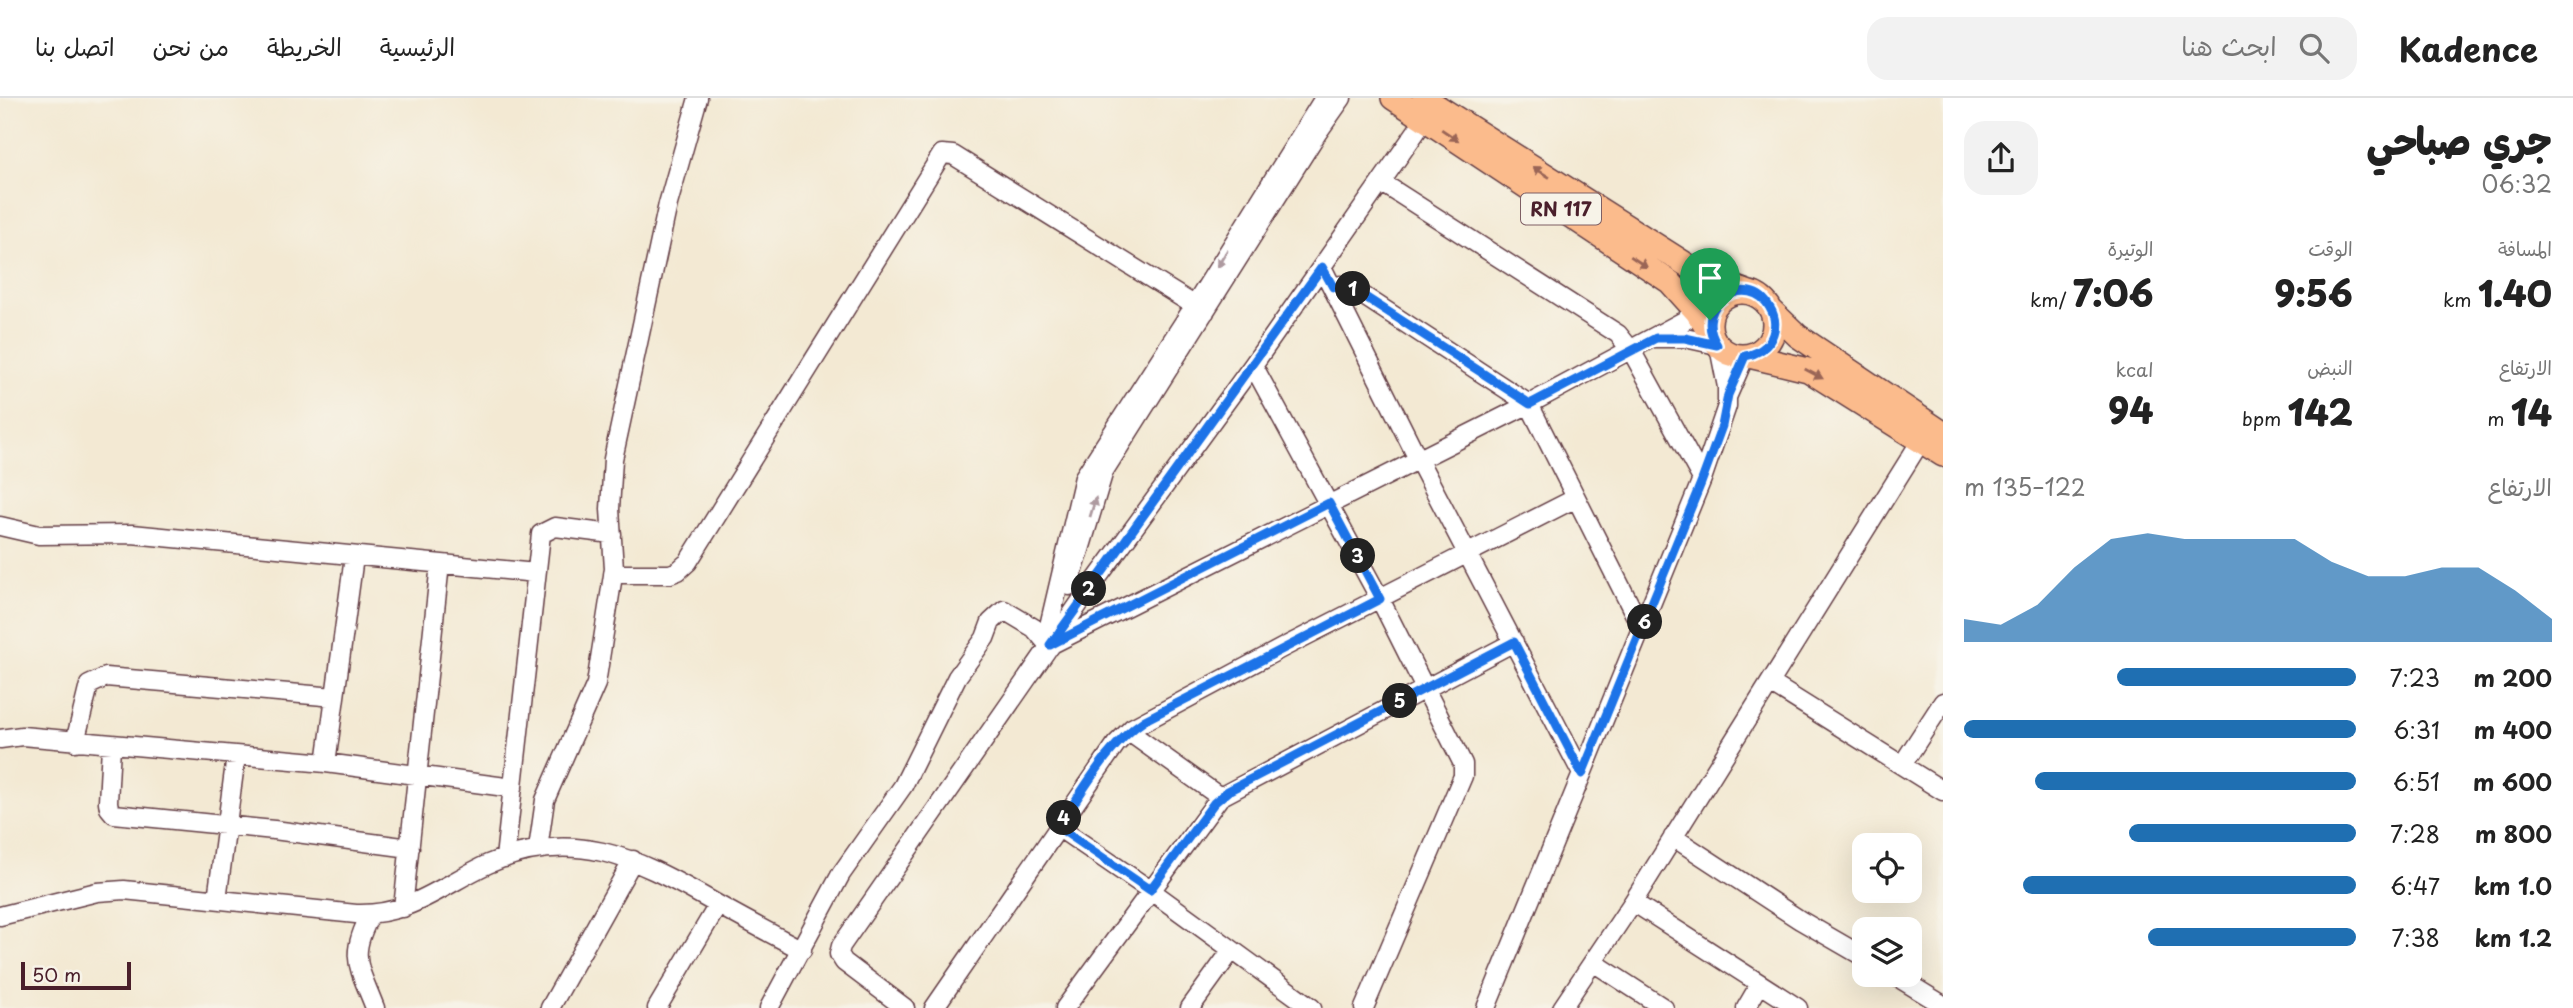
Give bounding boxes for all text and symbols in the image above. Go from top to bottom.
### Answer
search box [1867,17,2357,80]
text: Kadence [2399,23,2538,73]
text: ابحث هنا [2181,26,2277,65]
text: اتصل بنا [35,28,115,64]
text: من نحن [153,28,229,64]
text: الخريطة [267,28,342,64]
text: الرئيسية [380,28,455,64]
icon: search [2295,29,2333,67]
text: جري صباحي [2366,111,2552,168]
button: share [1964,121,2038,195]
one-way arrow [1440,129,1460,142]
one-way arrow [1531,165,1550,178]
text: 06:32 [2482,166,2552,201]
road number: RN 117 [1521,194,1601,225]
text: الوتيرة [2107,234,2153,262]
text: الوقت [2308,234,2353,262]
text: المسافة [2498,234,2552,262]
pin [1680,248,1740,320]
one-way arrow [1216,250,1229,269]
one-way arrow [1629,255,1649,268]
icon: arrive [1691,259,1729,297]
text: 7:06 [2073,266,2153,319]
text: 9:56 [2274,266,2353,319]
text: 1.40 [2478,266,2552,319]
pin: 1 [1336,272,1370,306]
text: 1 [1348,274,1357,302]
text: /km [2030,285,2073,313]
text: km [2443,285,2478,313]
text: النبض [2307,353,2353,381]
text: الارتفاع [2499,353,2552,381]
text: kcal [2115,355,2153,383]
one-way arrow [1804,368,1824,379]
text: 94 [2108,383,2153,436]
text: 142 [2288,385,2353,438]
text: 14 [2511,385,2552,438]
text: bpm [2242,404,2288,432]
text: m [2487,404,2511,432]
text: 122–135 m [1964,469,2086,504]
text: الارتفاع [2488,469,2552,504]
one-way arrow [1089,496,1099,517]
pin: 3 [1340,538,1376,574]
text: 3 [1351,541,1364,569]
pin: 2 [1072,572,1106,606]
text: 2 [1082,574,1095,602]
pin: 6 [1628,604,1662,640]
text: 6 [1638,607,1651,635]
text: 7:23 [2390,660,2440,695]
text: 200 m [2473,660,2552,695]
pin: 5 [1382,684,1418,718]
text: 5 [1393,686,1406,714]
text: 6:31 [2393,712,2440,747]
text: 400 m [2474,712,2552,747]
text: 6:51 [2393,764,2440,799]
text: 600 m [2473,764,2552,799]
pin: 4 [1046,800,1082,836]
text: 4 [1057,803,1070,831]
text: 7:28 [2390,816,2440,851]
text: 800 m [2475,816,2552,851]
map controls [1852,833,1922,987]
button: locate [1852,833,1922,903]
text: 6:47 [2390,868,2440,903]
text: 1.0 km [2474,868,2552,903]
button: layers [1852,917,1922,987]
text: 7:38 [2391,920,2440,955]
text: 1.2 km [2475,920,2552,955]
scale bar [21,959,131,991]
text: 50 m [32,960,81,988]

